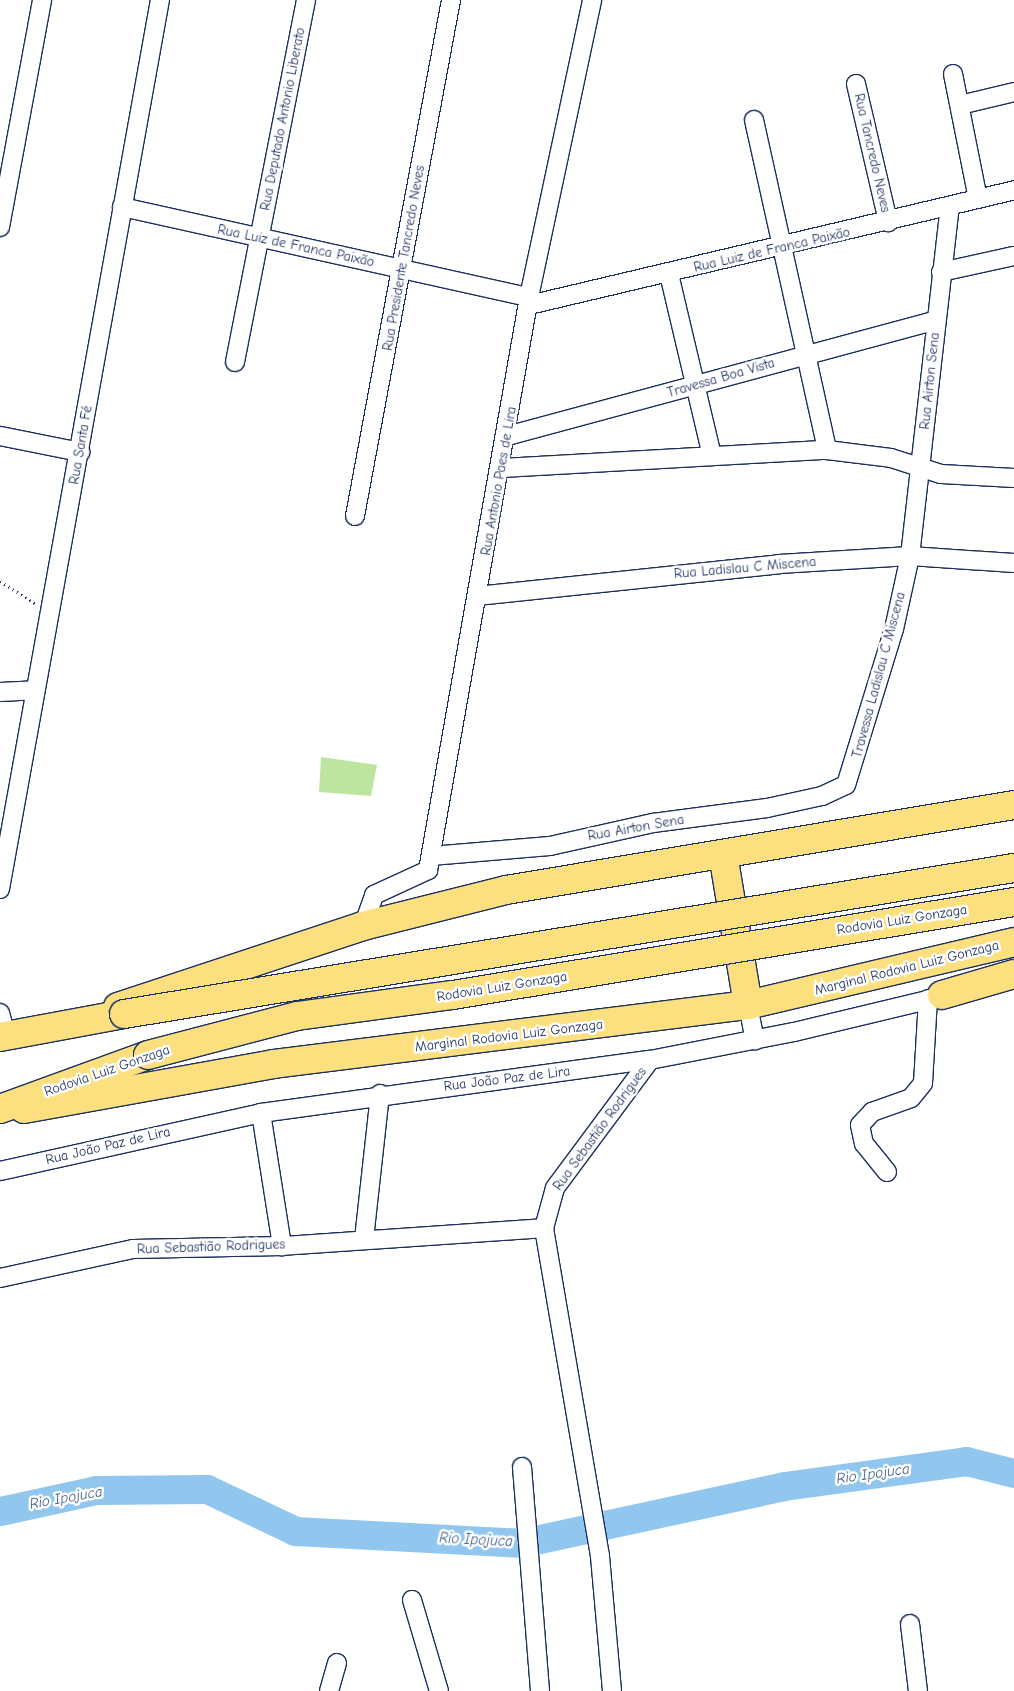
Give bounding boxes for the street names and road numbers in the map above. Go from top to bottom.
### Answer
street label: Rua Deputado Antonio Liberato [257,26,309,212]
street label: Rua Tancredo Neves [850,92,894,214]
street label: Rua Presidente Tancredo Neves [379,164,429,352]
street label: Rua Luiz de Franca Paixão [216,221,376,271]
street label: Rua Luiz de Franca Paixão [692,224,852,276]
street label: Rua Airton Sena [917,332,943,430]
street label: Travessa Boa Vista [665,355,777,401]
street label: Rua Santa Fé [66,404,96,486]
street label: Rua Antonio Paes de Lira [478,405,520,557]
street label: Rua Ladislau C Miscena [673,553,817,583]
street label: Travessa Ladislau C Miscena [849,590,909,760]
street label: Rua Airton Sena [587,811,685,845]
street label: Rodovia Luiz Gonzaga [836,901,968,939]
street label: Marginal Rodovia Luiz Gonzaga [813,937,1001,999]
street label: Rodovia Luiz Gonzaga [436,968,568,1006]
street label: Marginal Rodovia Luiz Gonzaga [414,1016,604,1056]
street label: Rodovia Luiz Gonzaga [42,1042,172,1100]
street label: Rua João Paz de Lira [443,1063,571,1095]
street label: Rua Sebastião Rodrigues [550,1064,650,1194]
street label: Rua João Paz de Lira [44,1123,172,1169]
street label: Rua Sebastião Rodrigues [137,1236,285,1258]

